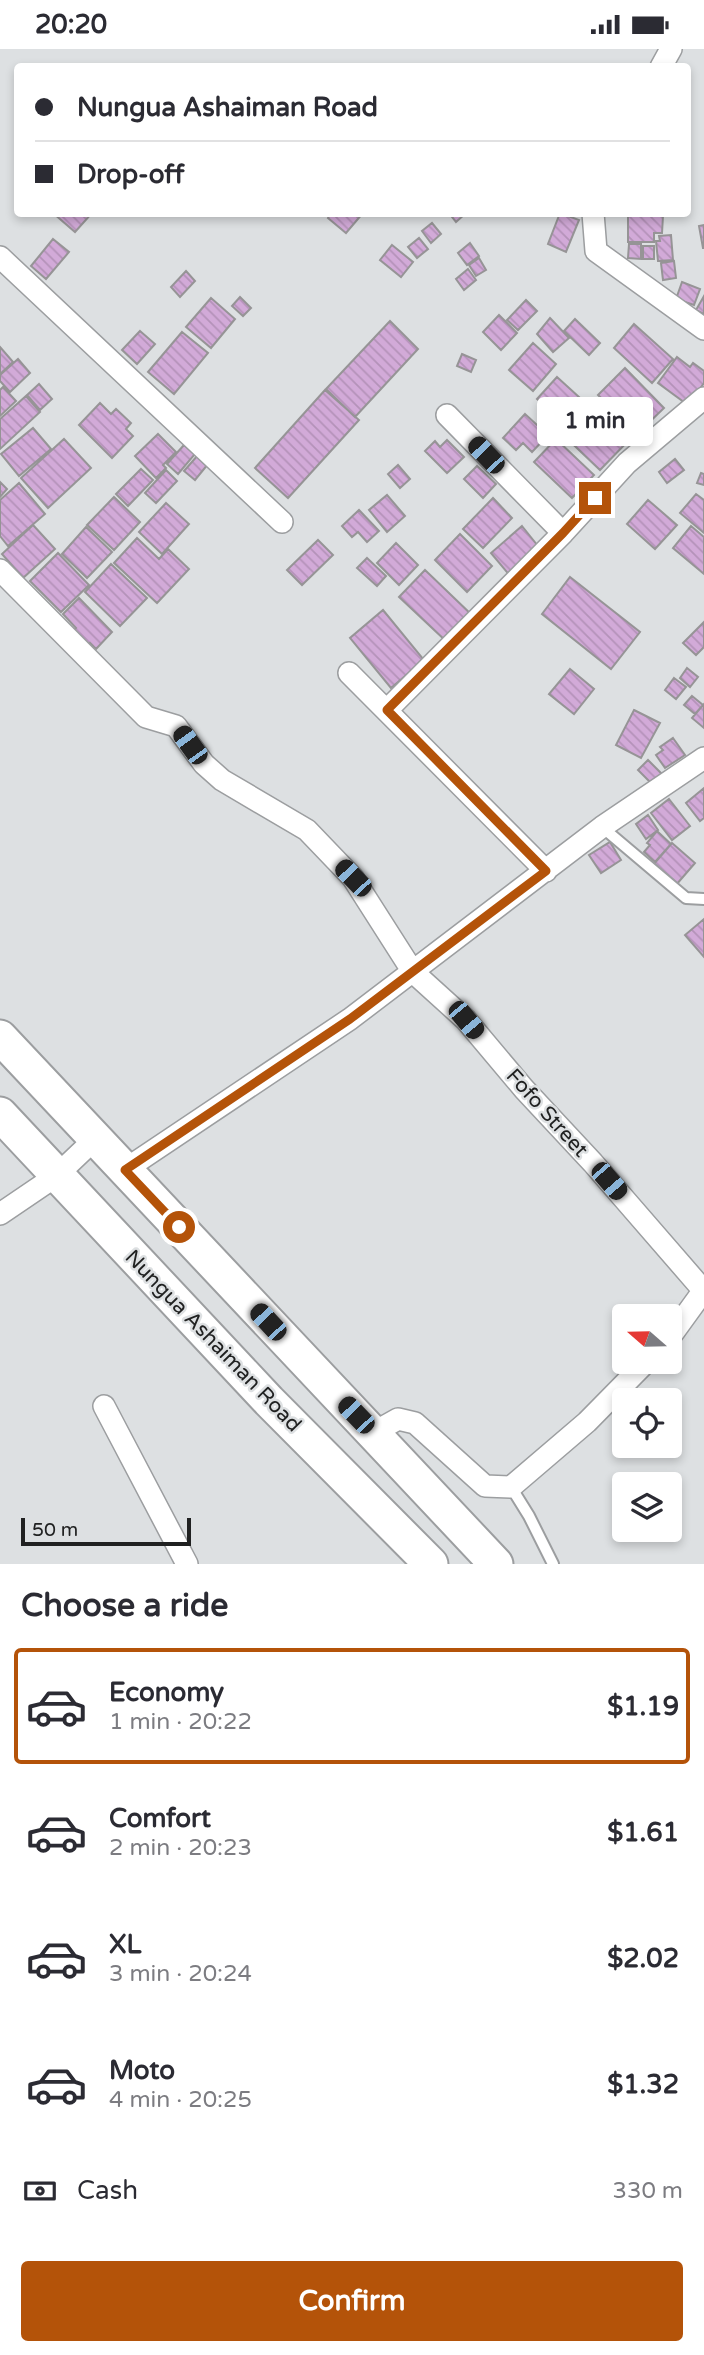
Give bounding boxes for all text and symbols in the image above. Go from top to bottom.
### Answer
text: 20:20 [35,9,107,40]
text: Nungua Ashaiman Road [77,92,378,123]
text: Drop-off [77,159,184,190]
callout: 1 min [537,397,653,445]
text: 1 min [564,407,626,435]
car [464,433,509,477]
route end [579,482,611,514]
car [170,722,211,768]
car [331,856,376,900]
car [445,997,488,1043]
street label: Fofo Street [501,1064,593,1162]
car [588,1158,631,1204]
route start [163,1211,195,1243]
street label: Nungua Ashaiman Road [120,1245,306,1437]
car [246,1299,291,1345]
north arrow [612,1304,682,1374]
map controls [612,1304,682,1542]
button: locate [612,1388,682,1458]
car [334,1393,379,1437]
button: layers [612,1472,682,1542]
scale bar [21,1515,191,1547]
text: 50 m [32,1519,78,1541]
text: Choose a ride [21,1587,228,1625]
icon: car [25,1675,88,1738]
text: Economy [109,1677,224,1708]
text: $1.19 [607,1691,679,1722]
text: 1 min · 20:22 [109,1708,252,1736]
icon: car [25,1801,88,1864]
text: Comfort [109,1803,211,1834]
text: $1.61 [607,1817,679,1848]
text: 2 min · 20:23 [109,1834,252,1862]
icon: car [25,1927,88,1990]
text: XL [109,1929,141,1960]
text: $2.02 [607,1943,679,1974]
text: 3 min · 20:24 [109,1960,252,1988]
icon: car [25,2053,88,2116]
text: Moto [109,2055,175,2086]
text: $1.32 [607,2069,679,2100]
text: 4 min · 20:25 [109,2086,252,2114]
icon: cash [21,2172,59,2210]
text: Cash [77,2175,138,2206]
text: 330 m [613,2177,683,2205]
button: Confirm [21,2261,683,2341]

